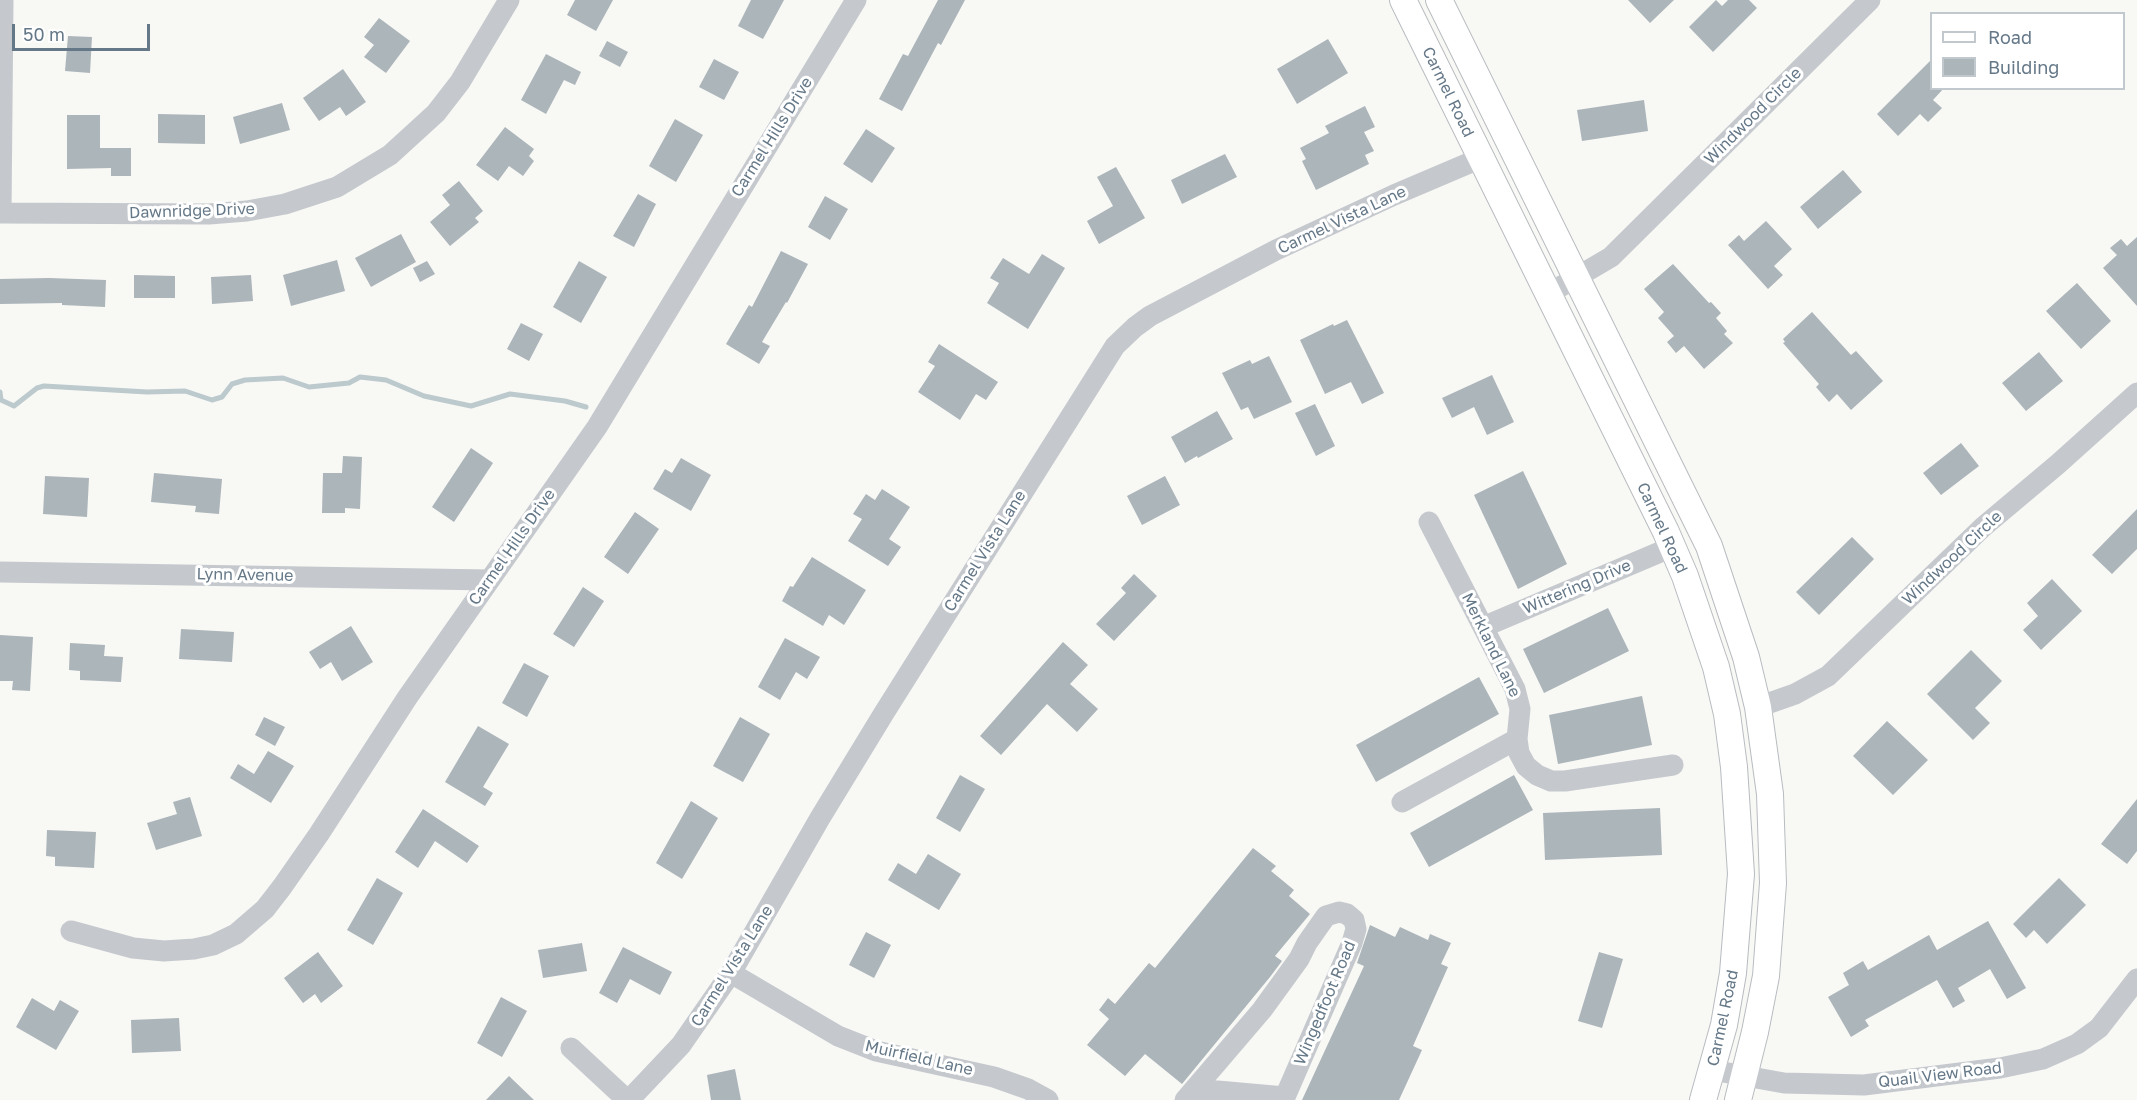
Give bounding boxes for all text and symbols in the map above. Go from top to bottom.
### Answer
scale bar [15,12,153,50]
legend [1930,12,2125,90]
text: 50 m [23,23,65,45]
text: Road [1988,26,2032,48]
street label: Carmel Road [1418,44,1478,140]
text: Building [1988,56,2059,78]
street label: Windwood Circle [1700,63,1806,169]
street label: Carmel Hills Drive [727,74,817,200]
street label: Carmel Vista Lane [1275,182,1409,258]
street label: Dawnridge Drive [129,199,255,223]
street label: Carmel Road [1633,480,1691,576]
street label: Carmel Hills Drive [465,485,559,609]
street label: Carmel Vista Lane [940,487,1030,615]
street label: Windwood Circle [1898,507,2006,609]
street label: Wittering Drive [1520,556,1634,618]
street label: Lynn Avenue [196,565,294,585]
street label: Merkland Lane [1457,590,1525,700]
street label: Carmel Vista Lane [687,902,777,1030]
street label: Wingedfoot Road [1290,938,1360,1068]
street label: Carmel Road [1703,968,1743,1068]
street label: Muirfield Lane [863,1036,975,1080]
street label: Quail View Road [1877,1058,2003,1092]

